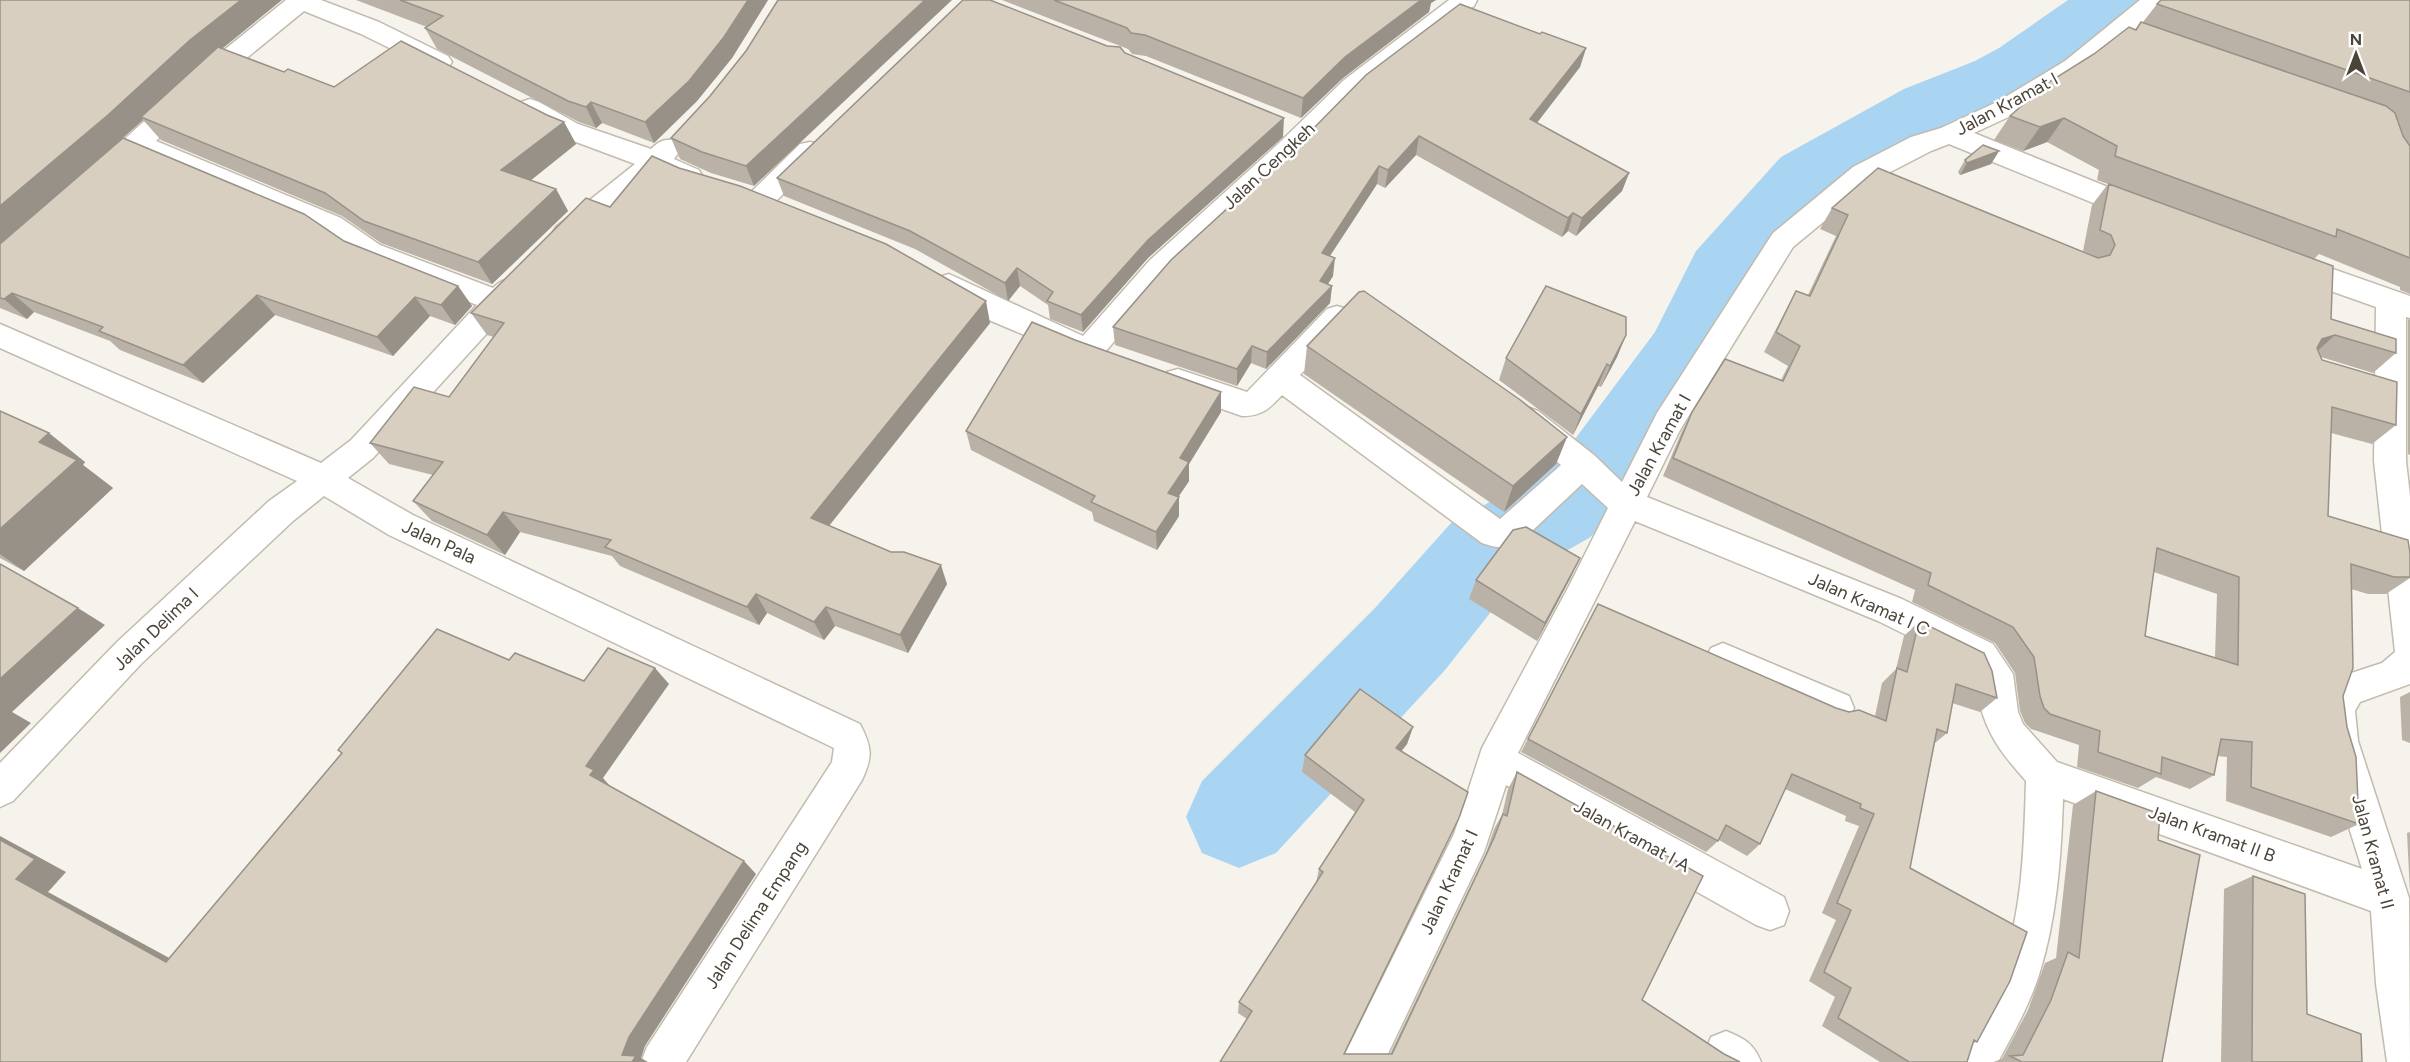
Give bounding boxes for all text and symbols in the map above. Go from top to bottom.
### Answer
north arrow [2326,24,2386,84]
text: N [2350,30,2362,49]
street label: Jalan Kramat I [1952,68,2062,140]
street label: Jalan Cengkeh [1218,118,1320,214]
street label: Jalan Kramat I [1622,390,1696,500]
street label: Jalan Pala [399,515,479,569]
street label: Jalan Kramat I C [1805,567,1933,641]
street label: Jalan Delima I [109,583,203,675]
street label: Jalan Kramat II [2347,792,2399,912]
street label: Jalan Kramat I A [1570,795,1694,877]
street label: Jalan Kramat II B [2146,801,2278,867]
street label: Jalan Kramat I [1415,826,1483,938]
street label: Jalan Delima Empang [700,837,812,993]

